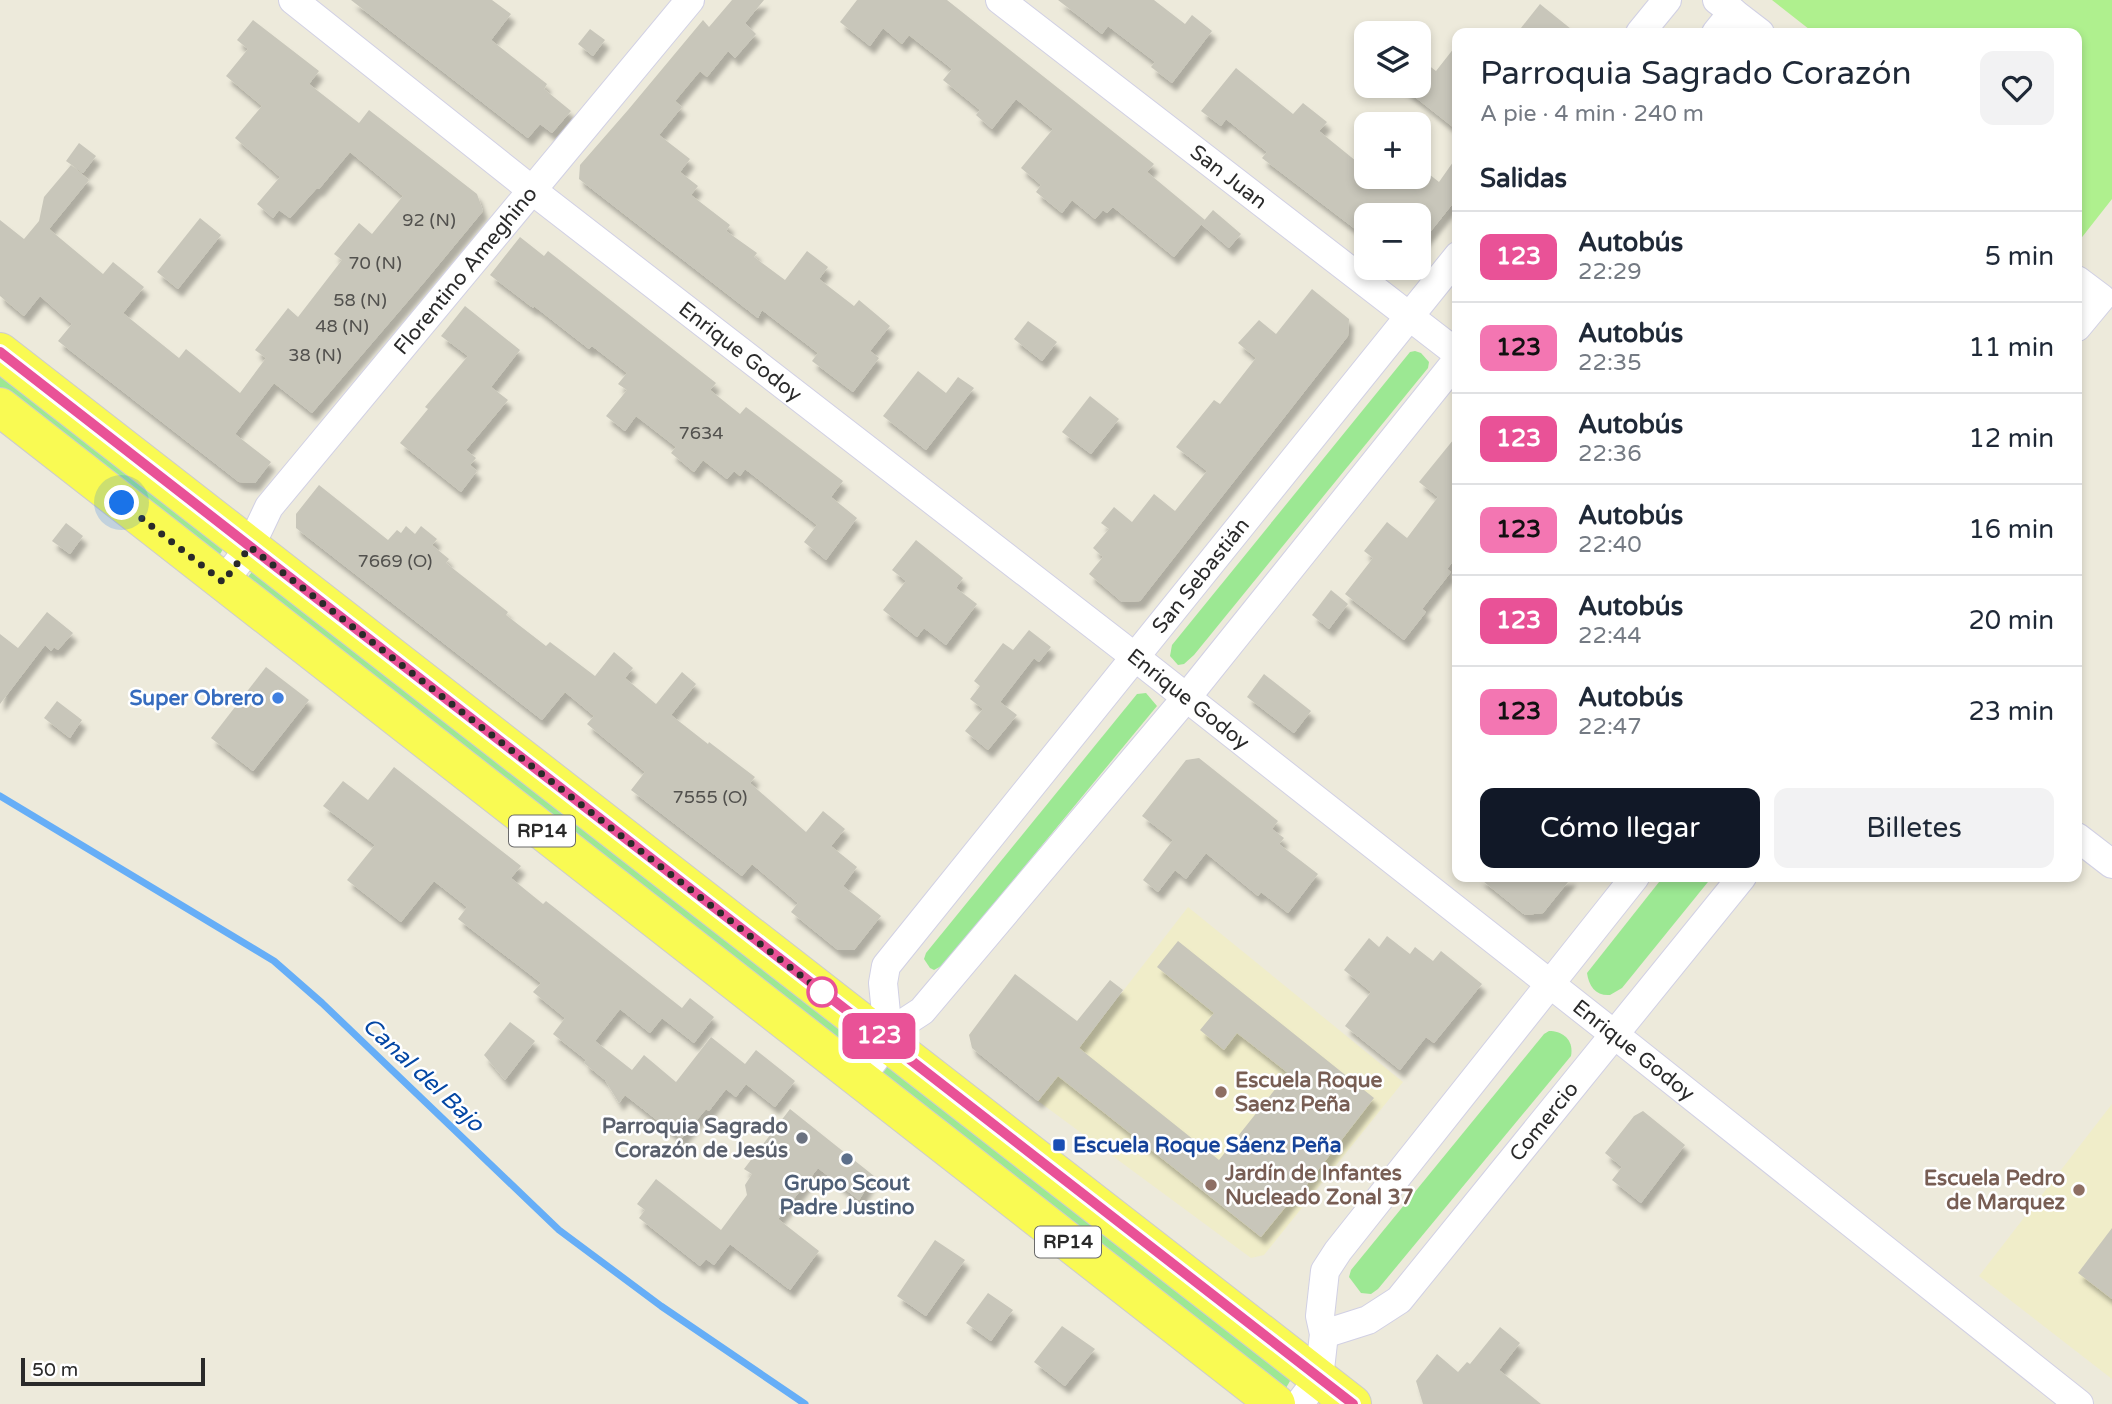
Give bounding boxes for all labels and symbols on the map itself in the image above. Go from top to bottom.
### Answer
street label: San Juan [1185,139,1272,214]
street label: Florentino Ameghino [389,181,542,359]
house number: 92 (N) [402,209,456,231]
house number: 70 (N) [348,252,402,274]
house number: 58 (N) [333,289,387,311]
street label: Enrique Godoy [674,296,807,407]
house number: 48 (N) [315,315,369,337]
house number: 38 (N) [288,344,342,366]
house number: 7634 [678,422,724,444]
your location [104,485,139,520]
street label: San Sebastián [1147,513,1254,638]
house number: 7669 (O) [358,550,433,572]
street label: Enrique Godoy [1122,643,1255,755]
place label: Super Obrero [130,686,264,711]
marker: Super Obrero [270,690,286,706]
house number: 7555 (O) [673,786,748,808]
road number: RP14 [509,816,575,846]
unlabelled marker [807,977,837,1007]
street label: Enrique Godoy [1568,994,1700,1106]
water label: Canal del Bajo [357,1012,490,1139]
line badge: 123 [839,1013,919,1059]
place label: Escuela Roque Saenz Peña [1235,1068,1382,1117]
street label: Comercio [1504,1077,1584,1166]
marker: Escuela Roque Saenz Peña [1213,1084,1229,1100]
place label: Parroquia Sagrado Corazón de Jesús [602,1114,788,1163]
marker: Parroquia Sagrado Corazón de Jesús [794,1130,810,1146]
place label: Escuela Roque Sáenz Peña [1073,1133,1341,1158]
marker: Escuela Roque Sáenz Peña [1051,1137,1067,1153]
marker: Grupo Scout Padre Justino [839,1151,855,1167]
place label: Jardín de Infantes Nucleado Zonal 37 [1224,1161,1414,1210]
place label: Escuela Pedro de Marquez [1924,1166,2066,1215]
place label: Grupo Scout Padre Justino [779,1171,915,1220]
marker: Jardín de Infantes Nucleado Zonal 37 [1203,1177,1219,1193]
marker: Escuela Pedro de Marquez [2071,1182,2087,1198]
road number: RP14 [1035,1226,1101,1258]
scale bar [21,1355,205,1387]

